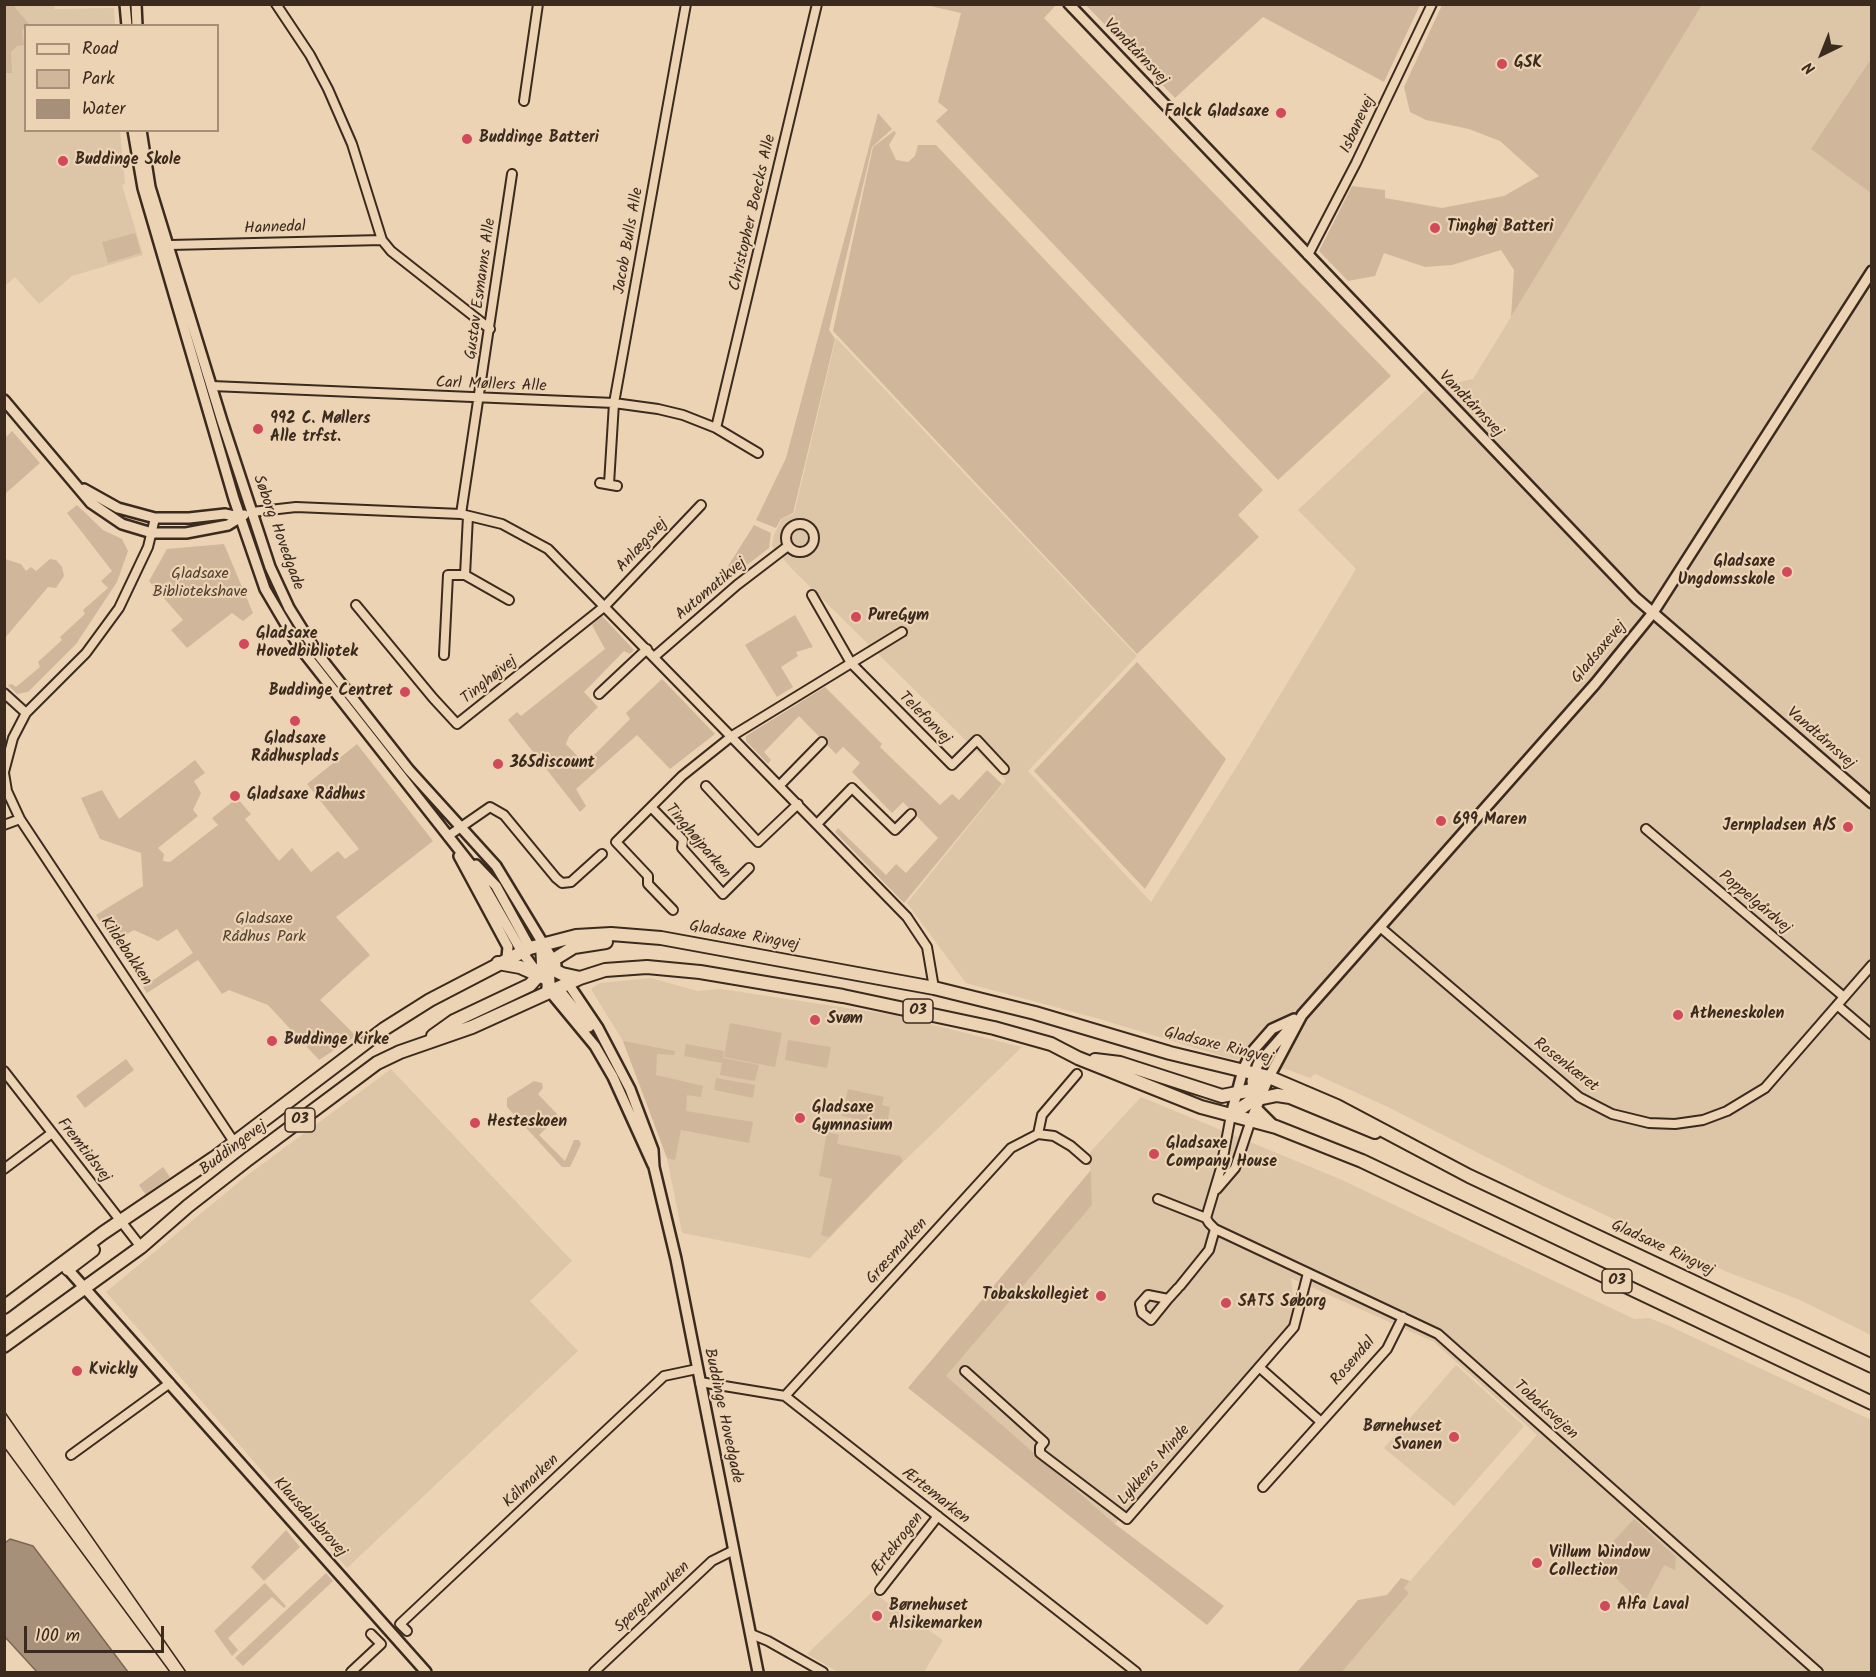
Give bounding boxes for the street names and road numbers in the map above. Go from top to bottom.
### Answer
street label: Vandtårnsvej [1099,16,1171,90]
street label: Isbanevej [1337,93,1381,157]
street label: Christopher Boecks Alle [727,133,781,293]
street label: Jacob Bulls Alle [611,186,649,296]
street label: Gustav Esmanns Alle [463,217,501,361]
street label: Hannedal [244,218,306,240]
street label: Vandtårnsvej [1434,368,1506,442]
street label: Carl Møllers Alle [435,374,547,398]
street label: Søborg Hovedgade [247,473,307,593]
street label: Anlægsvej [613,515,673,577]
street label: Automatikvej [673,555,751,625]
street label: Gladsaxevej [1568,618,1632,688]
street label: Tinghøjvej [458,653,522,709]
street label: Telefonvej [894,689,954,749]
street label: Vandtårnsvej [1782,704,1858,774]
street label: Tinghøjparken [660,801,734,883]
street label: Poppelgårdvej [1714,867,1794,939]
street label: Kildebakken [95,914,155,990]
street label: Gladsaxe Ringvej [688,918,800,956]
road number: O3 [903,999,933,1023]
street label: Gladsaxe Ringvej [1162,1024,1274,1070]
street label: Rosenkæret [1529,1035,1601,1097]
road number: O3 [285,1108,315,1132]
street label: Fremtidsvej [52,1115,114,1187]
street label: Buddingevej [197,1118,271,1180]
street label: Græsmarken [863,1215,933,1289]
street label: Gladsaxe Ringvej [1608,1217,1716,1281]
road number: O3 [1602,1269,1632,1293]
street label: Rosendal [1328,1334,1380,1390]
street label: Buddinge Hovedgade [698,1347,746,1485]
street label: Tobaksvejen [1509,1377,1581,1445]
street label: Lykkens Minde [1115,1422,1195,1510]
street label: Kålmarken [500,1451,564,1513]
street label: Ærtemarken [897,1465,973,1529]
street label: Klausdalsbrovej [268,1474,350,1562]
street label: Ærtekrogen [867,1509,929,1581]
street label: Spergelmarken [611,1558,695,1638]

